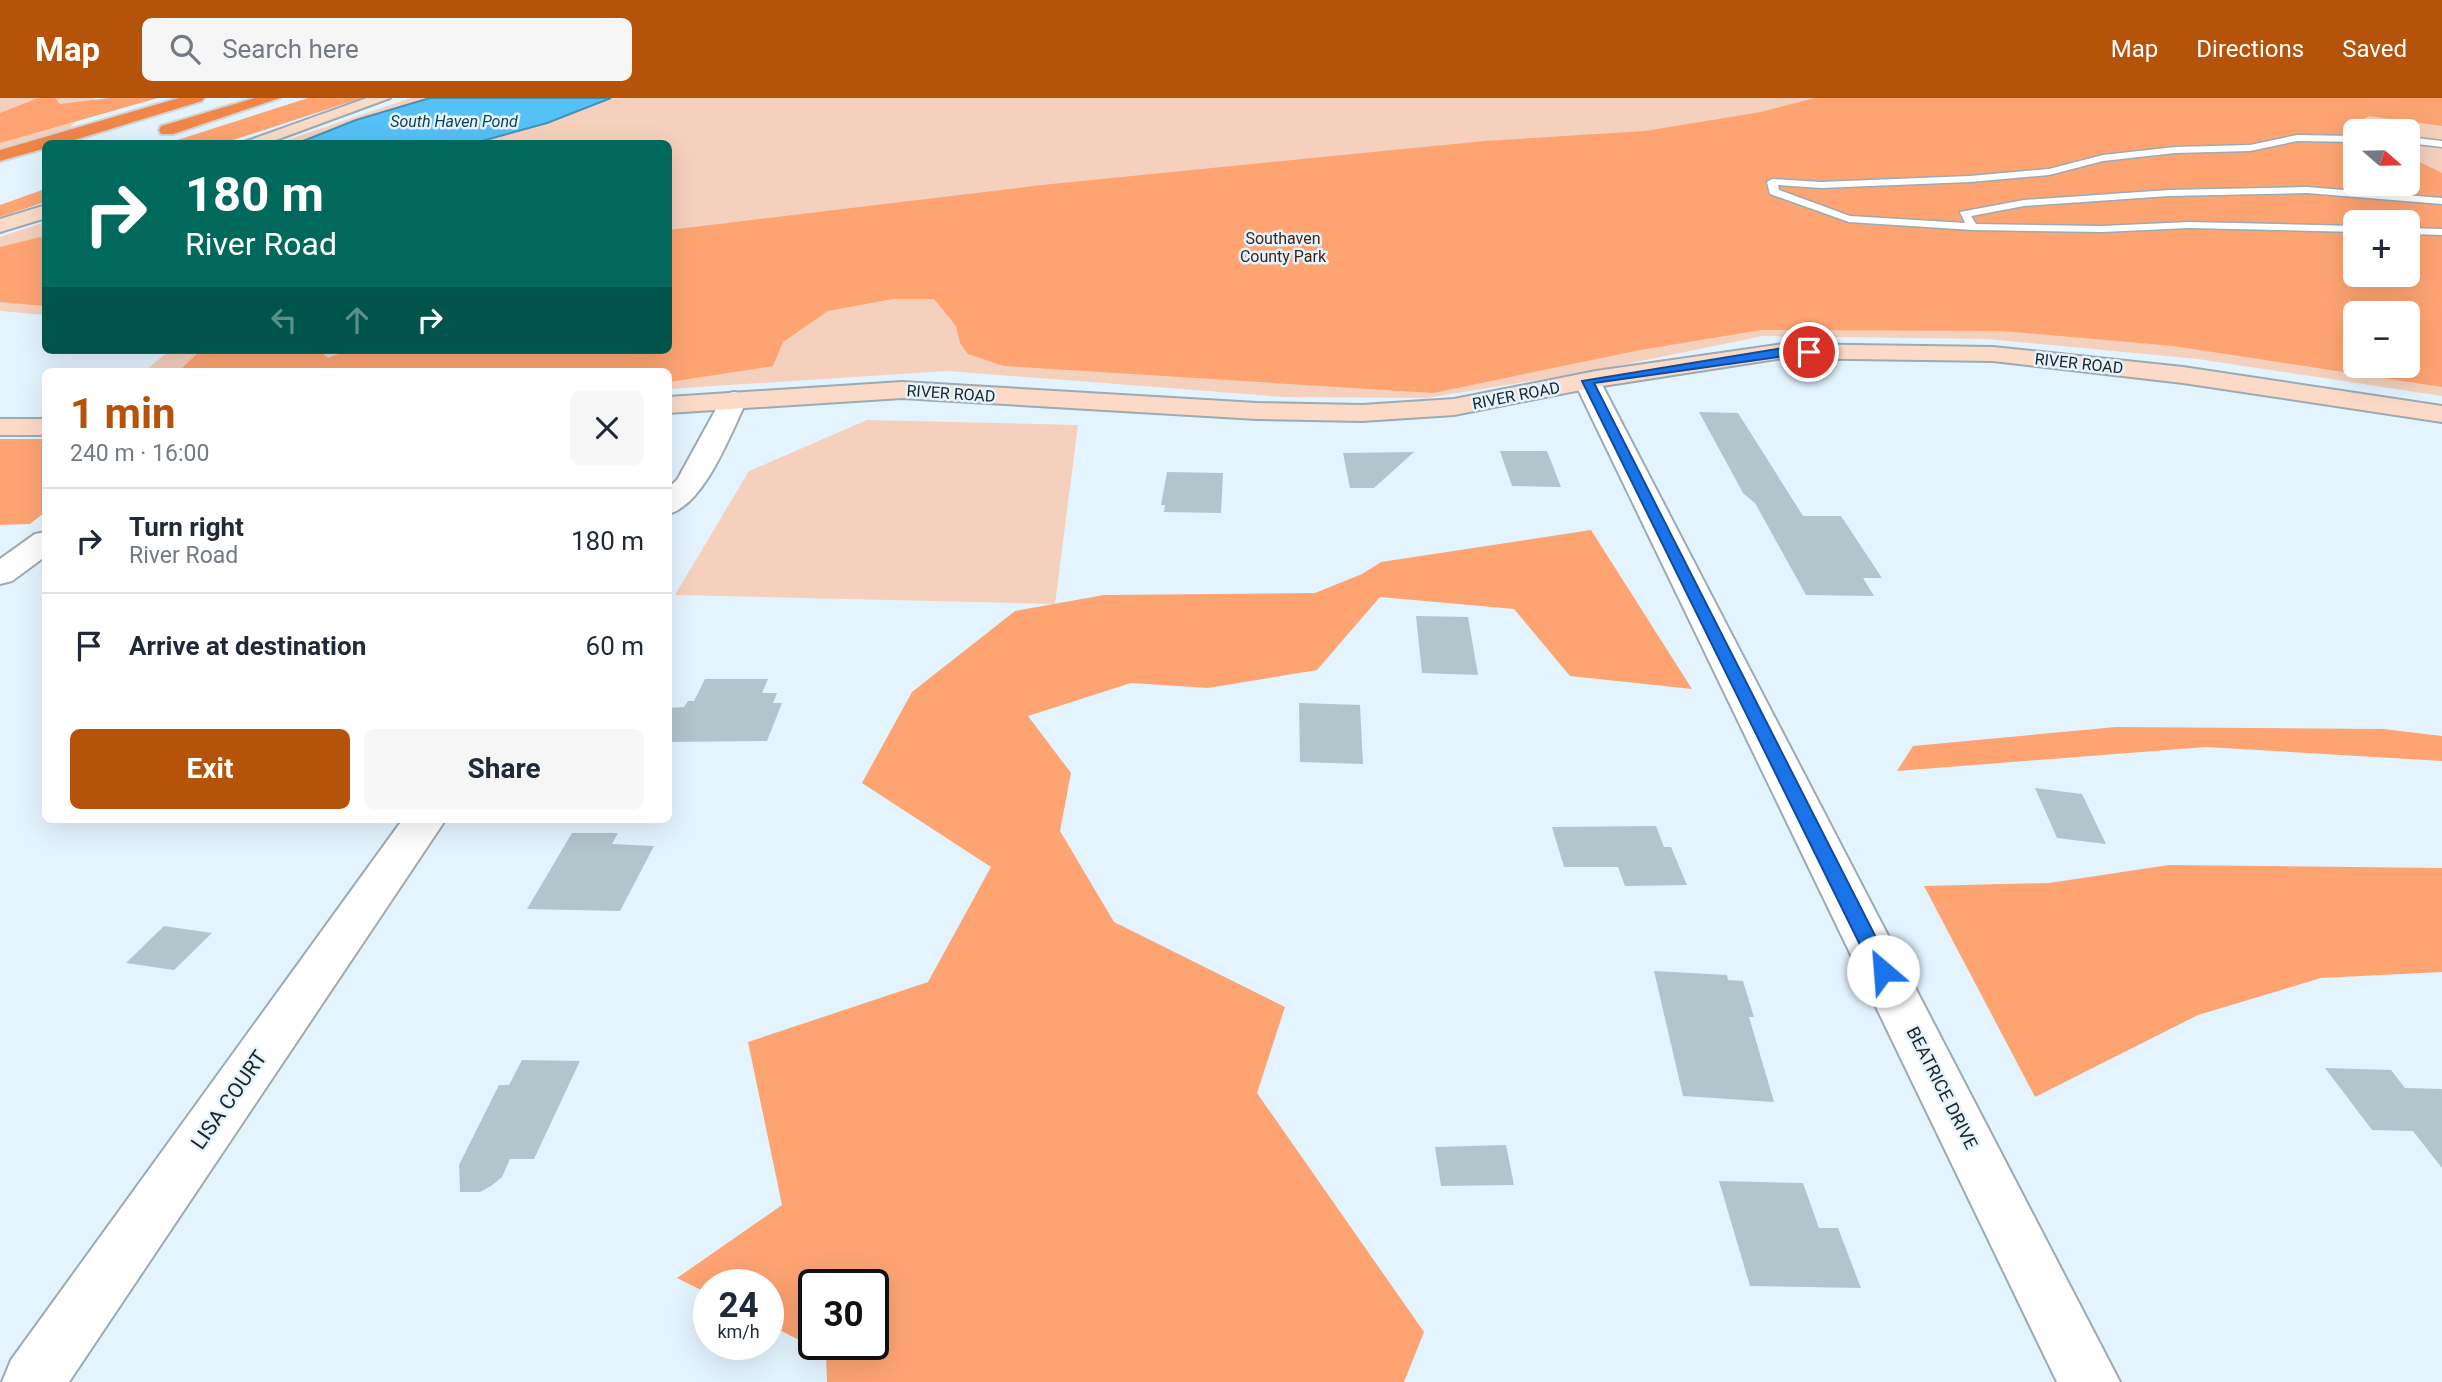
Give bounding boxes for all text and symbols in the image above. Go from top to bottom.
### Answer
search box [142,18,632,81]
text: Map [35,30,100,69]
icon: search [166,30,204,68]
text: Search here [222,34,359,64]
text: Map [2111,35,2158,63]
text: Directions [2196,35,2304,63]
text: Saved [2342,35,2407,63]
water label: South Haven Pond [390,112,518,131]
north arrow [2343,119,2420,196]
map controls [2343,119,2420,378]
text: 180 m [185,166,324,223]
icon: right [70,168,161,259]
button: + [2343,210,2420,287]
text: River Road [185,225,337,263]
park label: Southaven County Park [1240,229,1327,266]
icon: left [265,301,303,339]
icon: ahead [338,301,376,339]
icon: right [411,301,449,339]
button: − [2343,301,2420,378]
pin [1779,322,1839,382]
icon: arrive [1790,333,1828,371]
street label: RIVER ROAD [2034,349,2124,378]
street label: RIVER ROAD [1471,378,1562,413]
street label: RIVER ROAD [906,381,996,406]
text: 1 min [70,389,176,438]
button: close [570,391,644,465]
text: 240 m · 16:00 [70,440,209,467]
text: Turn right [129,512,244,542]
icon: right [70,522,108,560]
text: 180 m [571,526,644,556]
text: River Road [129,542,238,569]
icon: arrive [70,627,108,665]
text: Arrive at destination [129,631,366,661]
text: 60 m [586,631,644,661]
button: Exit [70,729,350,809]
button: Share [364,729,644,809]
position arrow [1846,934,1920,1008]
street label: BEATRICE DRIVE [1903,1023,1982,1153]
street label: LISA COURT [186,1046,272,1154]
speed limit sign: 30 [798,1269,889,1360]
text: 24 [718,1285,759,1326]
text: km/h [717,1321,760,1342]

